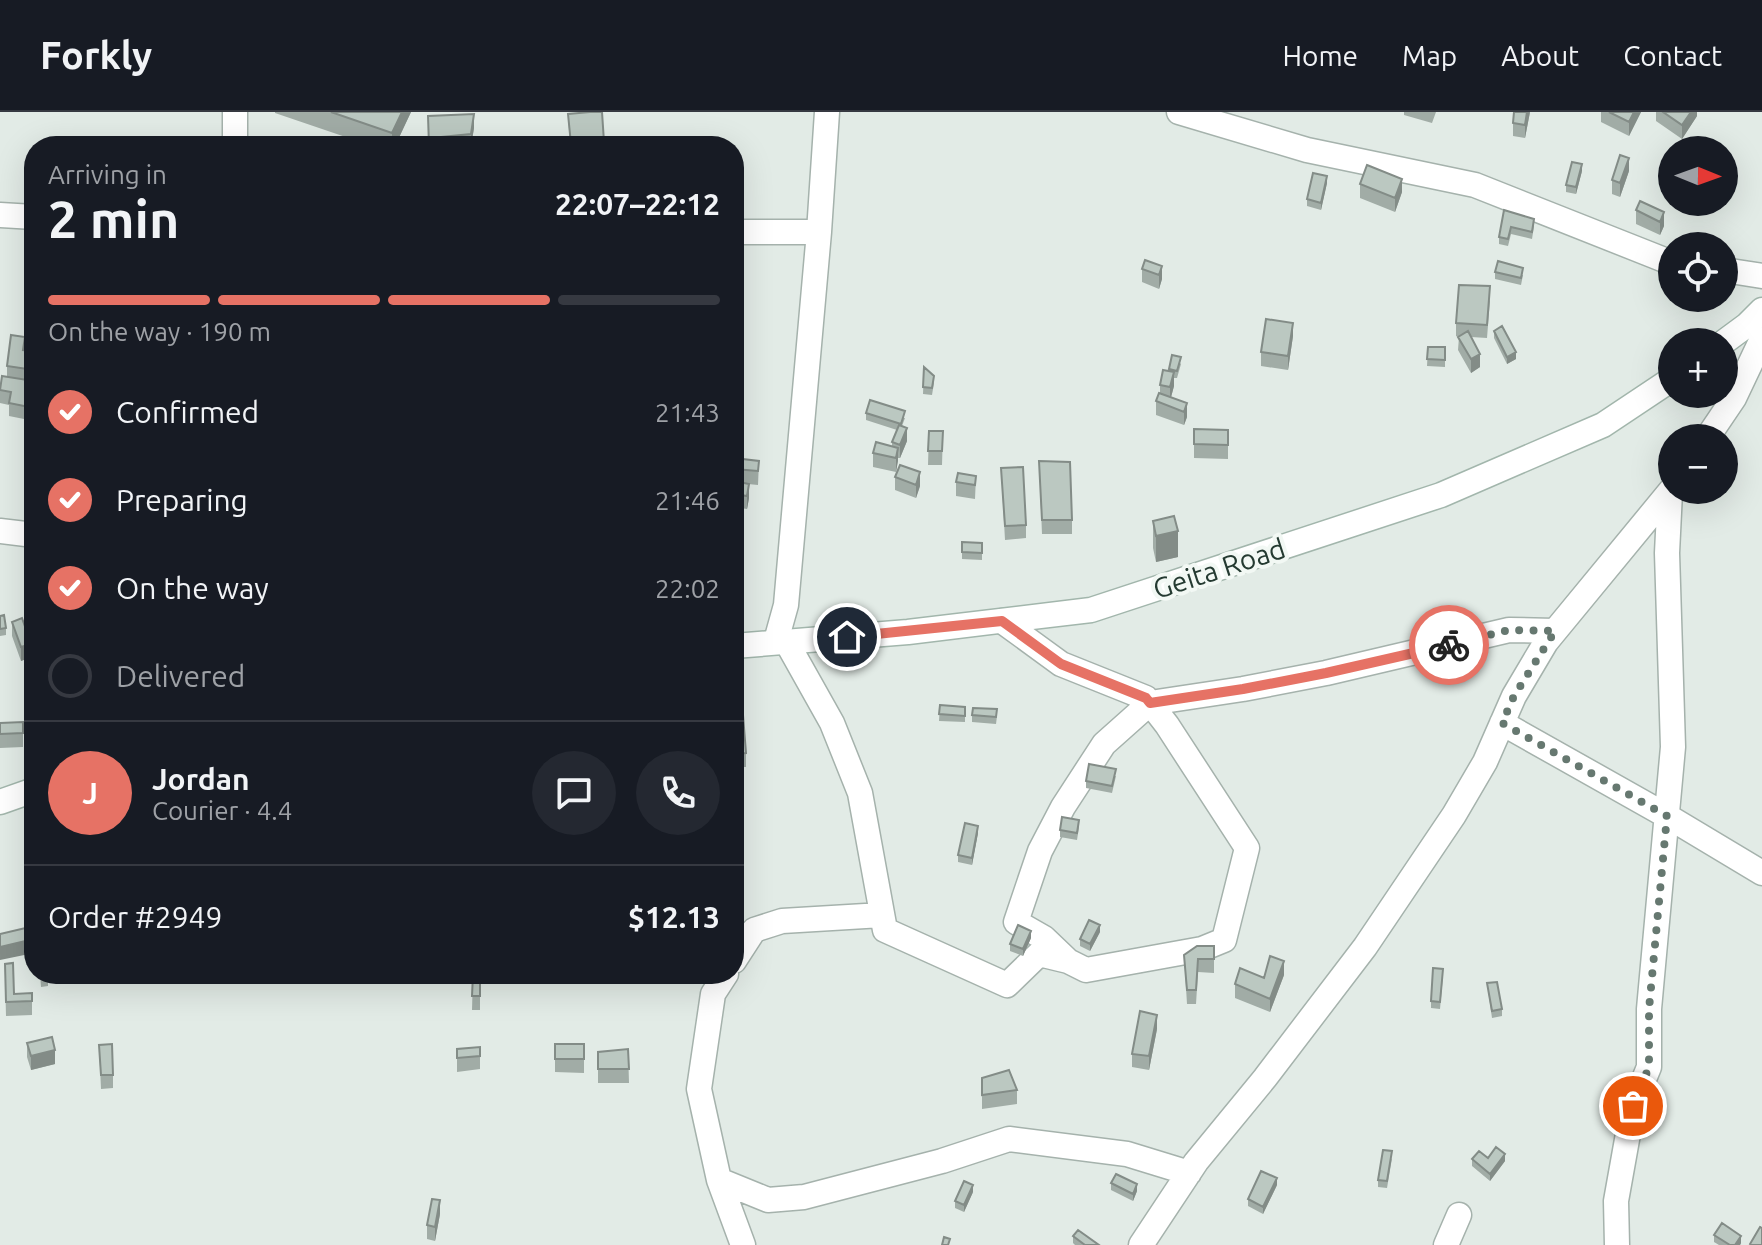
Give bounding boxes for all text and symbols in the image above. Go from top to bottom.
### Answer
text: Forkly [40,34,152,76]
text: Home [1283,40,1358,71]
text: Map [1402,40,1457,71]
text: About [1501,40,1579,71]
text: Contact [1623,40,1722,71]
north arrow [1658,136,1738,216]
map controls [1658,136,1738,504]
text: Arriving in [48,160,167,189]
text: 22:07–22:12 [555,187,720,221]
text: 2 min [48,190,179,248]
button: locate [1658,232,1738,312]
text: On the way · 190 m [48,317,271,346]
button: + [1658,328,1738,408]
icon: check [48,390,92,434]
text: Confirmed [116,395,259,429]
text: 21:43 [655,398,720,427]
button: − [1658,424,1738,504]
icon: check [48,478,92,522]
text: Preparing [116,483,248,517]
text: 21:46 [655,486,720,515]
street label: Geita Road [1149,532,1289,604]
icon: check [48,566,92,610]
text: On the way [116,571,269,605]
text: 22:02 [655,574,720,603]
pin [813,603,881,671]
courier [1409,605,1489,685]
icon: home [825,615,869,659]
icon: bike [1427,623,1471,667]
text: Delivered [116,659,245,693]
button: chat [532,751,616,835]
button: phone [636,751,720,835]
text: Jordan [152,762,250,796]
text: J [82,776,98,810]
text: Courier · 4.4 [152,796,292,825]
text: Order #2949 [48,900,222,934]
text: $12.13 [628,900,720,934]
pin [1599,1072,1667,1140]
icon: bag [1611,1084,1655,1128]

